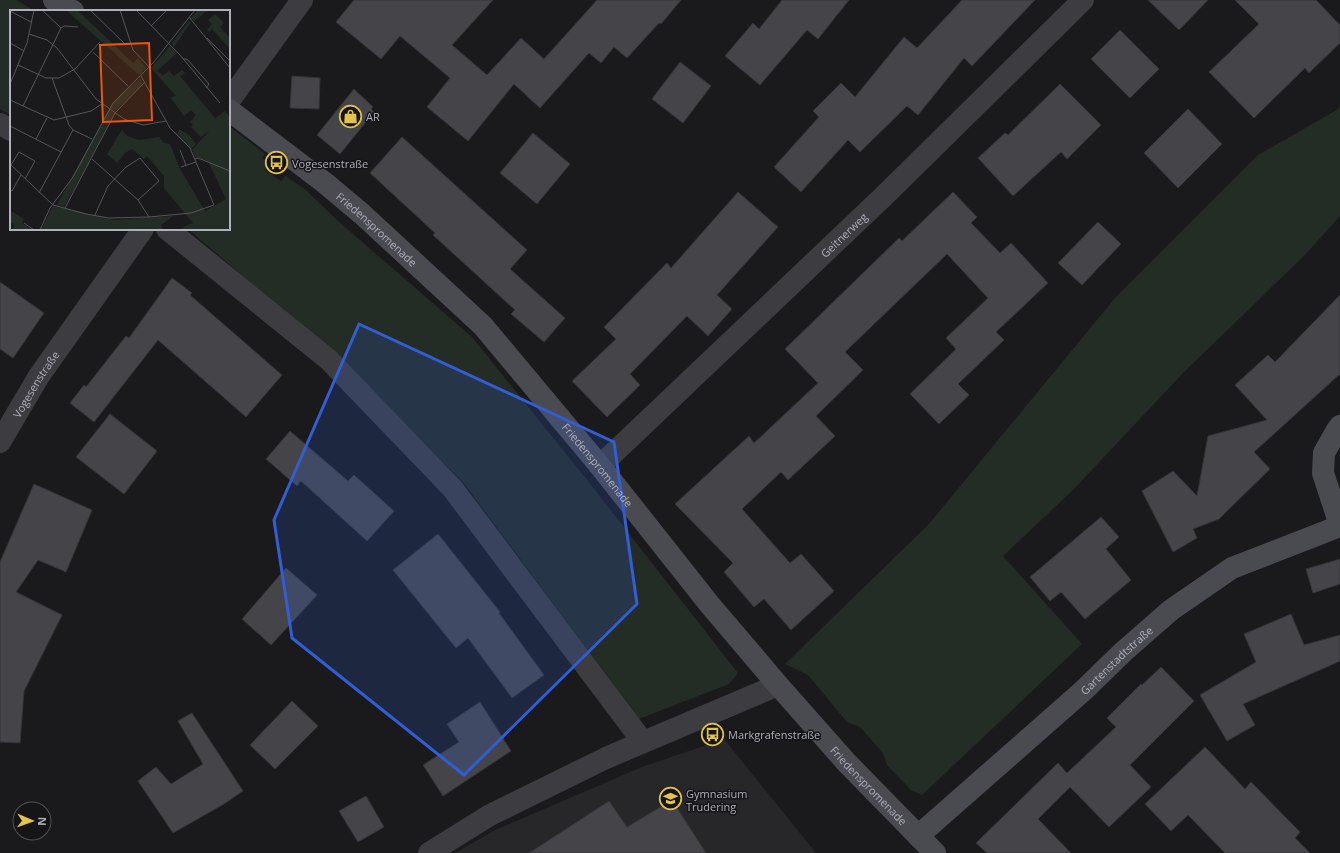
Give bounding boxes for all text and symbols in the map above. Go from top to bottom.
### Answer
inset map [10,10,230,230]
shop icon: AR [338,103,364,129]
place label: AR [366,109,380,124]
bus stop icon: Vogesenstraße [263,150,289,176]
place label: Vogesenstraße [292,156,368,171]
street label: Friedenspromenade [333,188,421,269]
street label: Geitnerweg [817,209,870,260]
street label: Vogesenstraße [9,348,62,420]
street label: Friedenspromenade [559,420,637,510]
street label: Gartenstadtstraße [1076,622,1155,698]
bus stop icon: Markgrafenstraße [699,721,725,747]
place label: Markgrafenstraße [728,727,820,742]
street label: Friedenspromenade [828,743,911,828]
school or university icon: Gymnasium Trudering [657,786,683,812]
place label: Gymnasium Trudering [686,786,748,814]
north arrow [12,801,52,841]
text: N [35,817,50,826]

